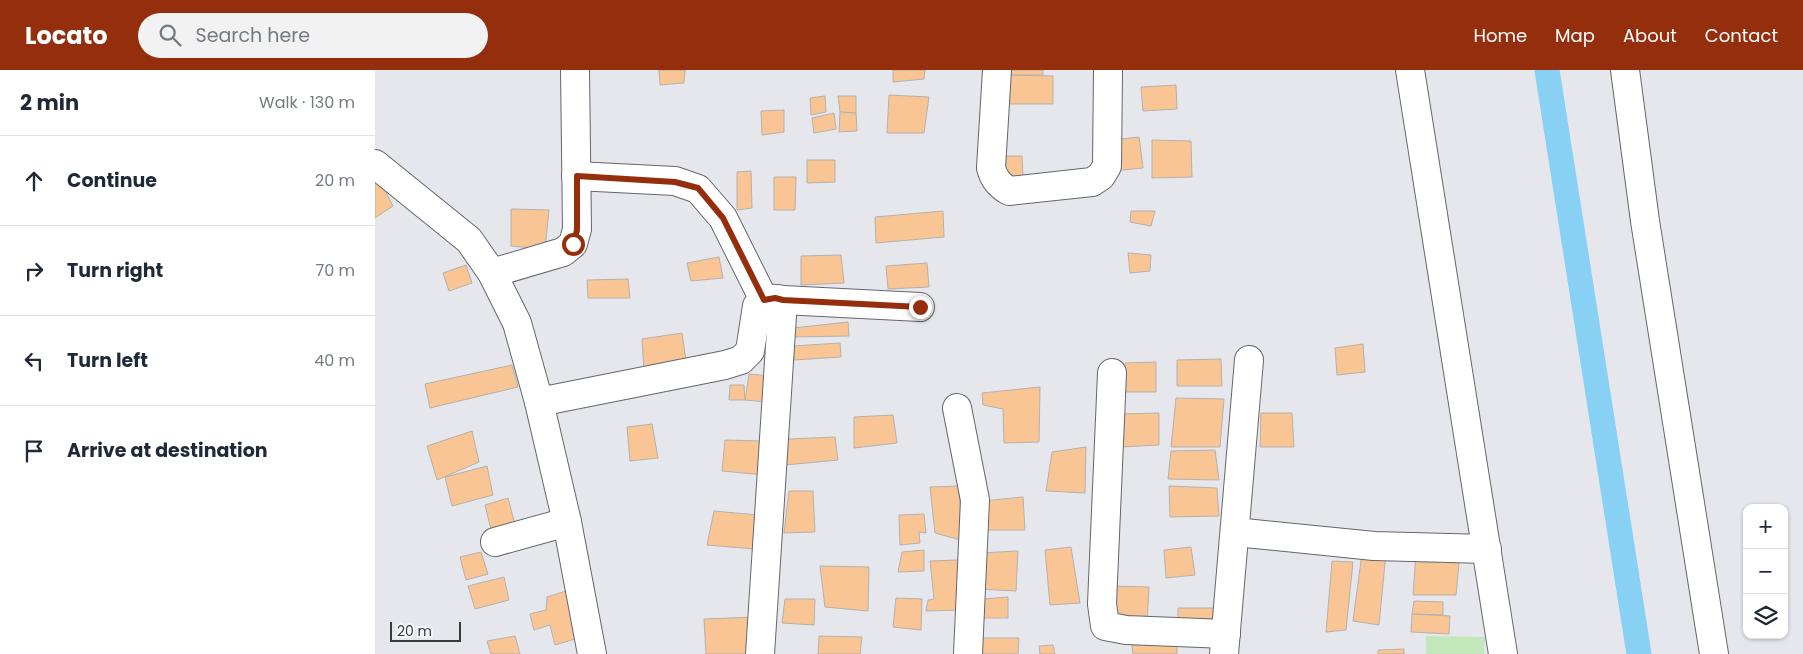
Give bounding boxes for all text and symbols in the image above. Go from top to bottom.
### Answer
search box [138,13,488,58]
text: Locato [25,19,108,52]
icon: search [156,21,184,49]
text: Search here [196,22,310,49]
text: Home [1473,23,1527,48]
text: Map [1555,23,1595,48]
text: About [1623,23,1677,48]
text: Contact [1705,23,1778,48]
text: 2 min [20,88,79,117]
text: Walk · 130 m [259,91,355,114]
icon: ahead [20,167,48,195]
text: Continue [67,167,157,194]
text: 20 m [315,169,355,192]
route start [562,233,585,256]
icon: right [20,257,48,285]
text: Turn right [67,257,163,284]
text: 70 m [315,259,355,282]
route end [909,296,932,319]
icon: left [20,347,48,375]
text: Turn left [67,347,148,374]
text: 40 m [314,349,355,372]
icon: arrive [20,437,48,465]
text: Arrive at destination [67,437,268,464]
map controls [1743,504,1788,639]
button: + [1743,504,1788,549]
button: − [1743,549,1788,594]
button: layers [1743,594,1788,639]
scale bar [390,619,461,642]
text: 20 m [397,621,432,641]

